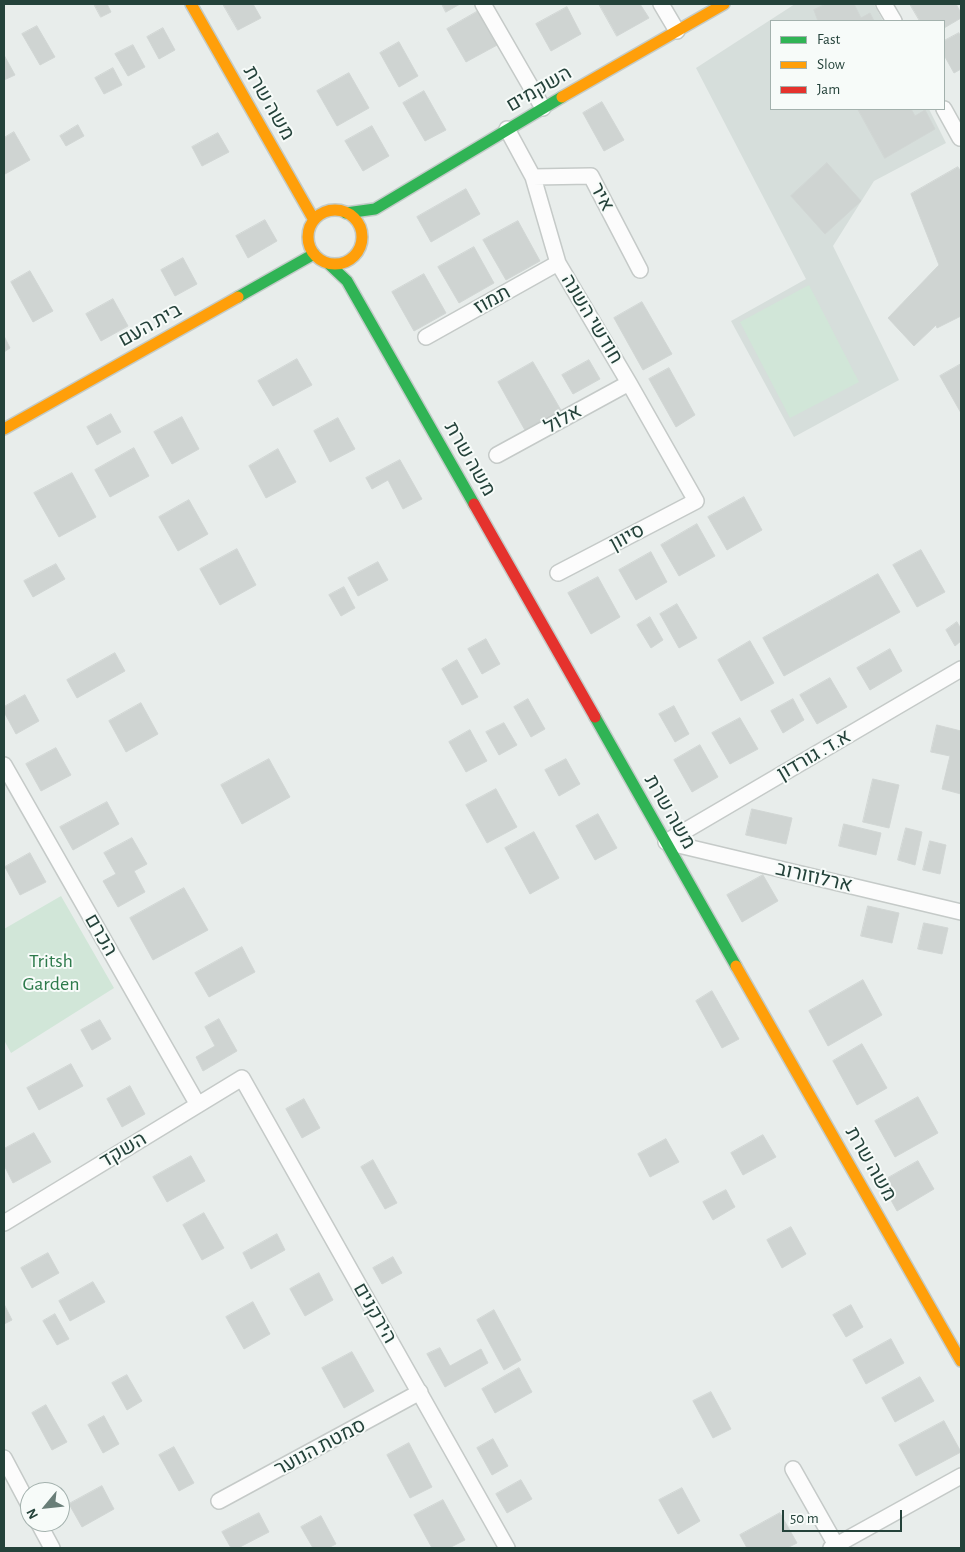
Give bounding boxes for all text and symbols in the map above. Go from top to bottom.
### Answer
legend [770,20,945,110]
text: Fast [817,32,840,47]
text: Slow [817,57,845,72]
street label: השקמים [502,61,576,117]
street label: משה שרת [238,62,300,144]
text: Jam [817,82,840,97]
street label: איר [585,179,619,215]
street label: חודשי השנה [556,270,628,368]
street label: תמוז [470,280,514,320]
street label: בית העם [114,298,186,352]
street label: אלול [540,399,586,439]
street label: משה שרת [439,418,501,500]
street label: סיוון [605,518,649,556]
street label: א.ד. גורדון [773,724,855,786]
street label: משה שרת [639,771,701,853]
street label: ארלוזורוב [773,857,855,897]
street label: הכרם [79,910,123,960]
park label: Tritsh Garden [22,949,80,996]
street label: משה שרת [840,1123,902,1205]
street label: השקד [95,1127,151,1173]
street label: הירקנים [348,1278,402,1348]
street label: סמטת הנוער [270,1413,370,1481]
north arrow [20,1482,70,1532]
scale bar [785,1500,905,1532]
text: N [24,1506,41,1521]
text: 50 m [790,1511,819,1526]

